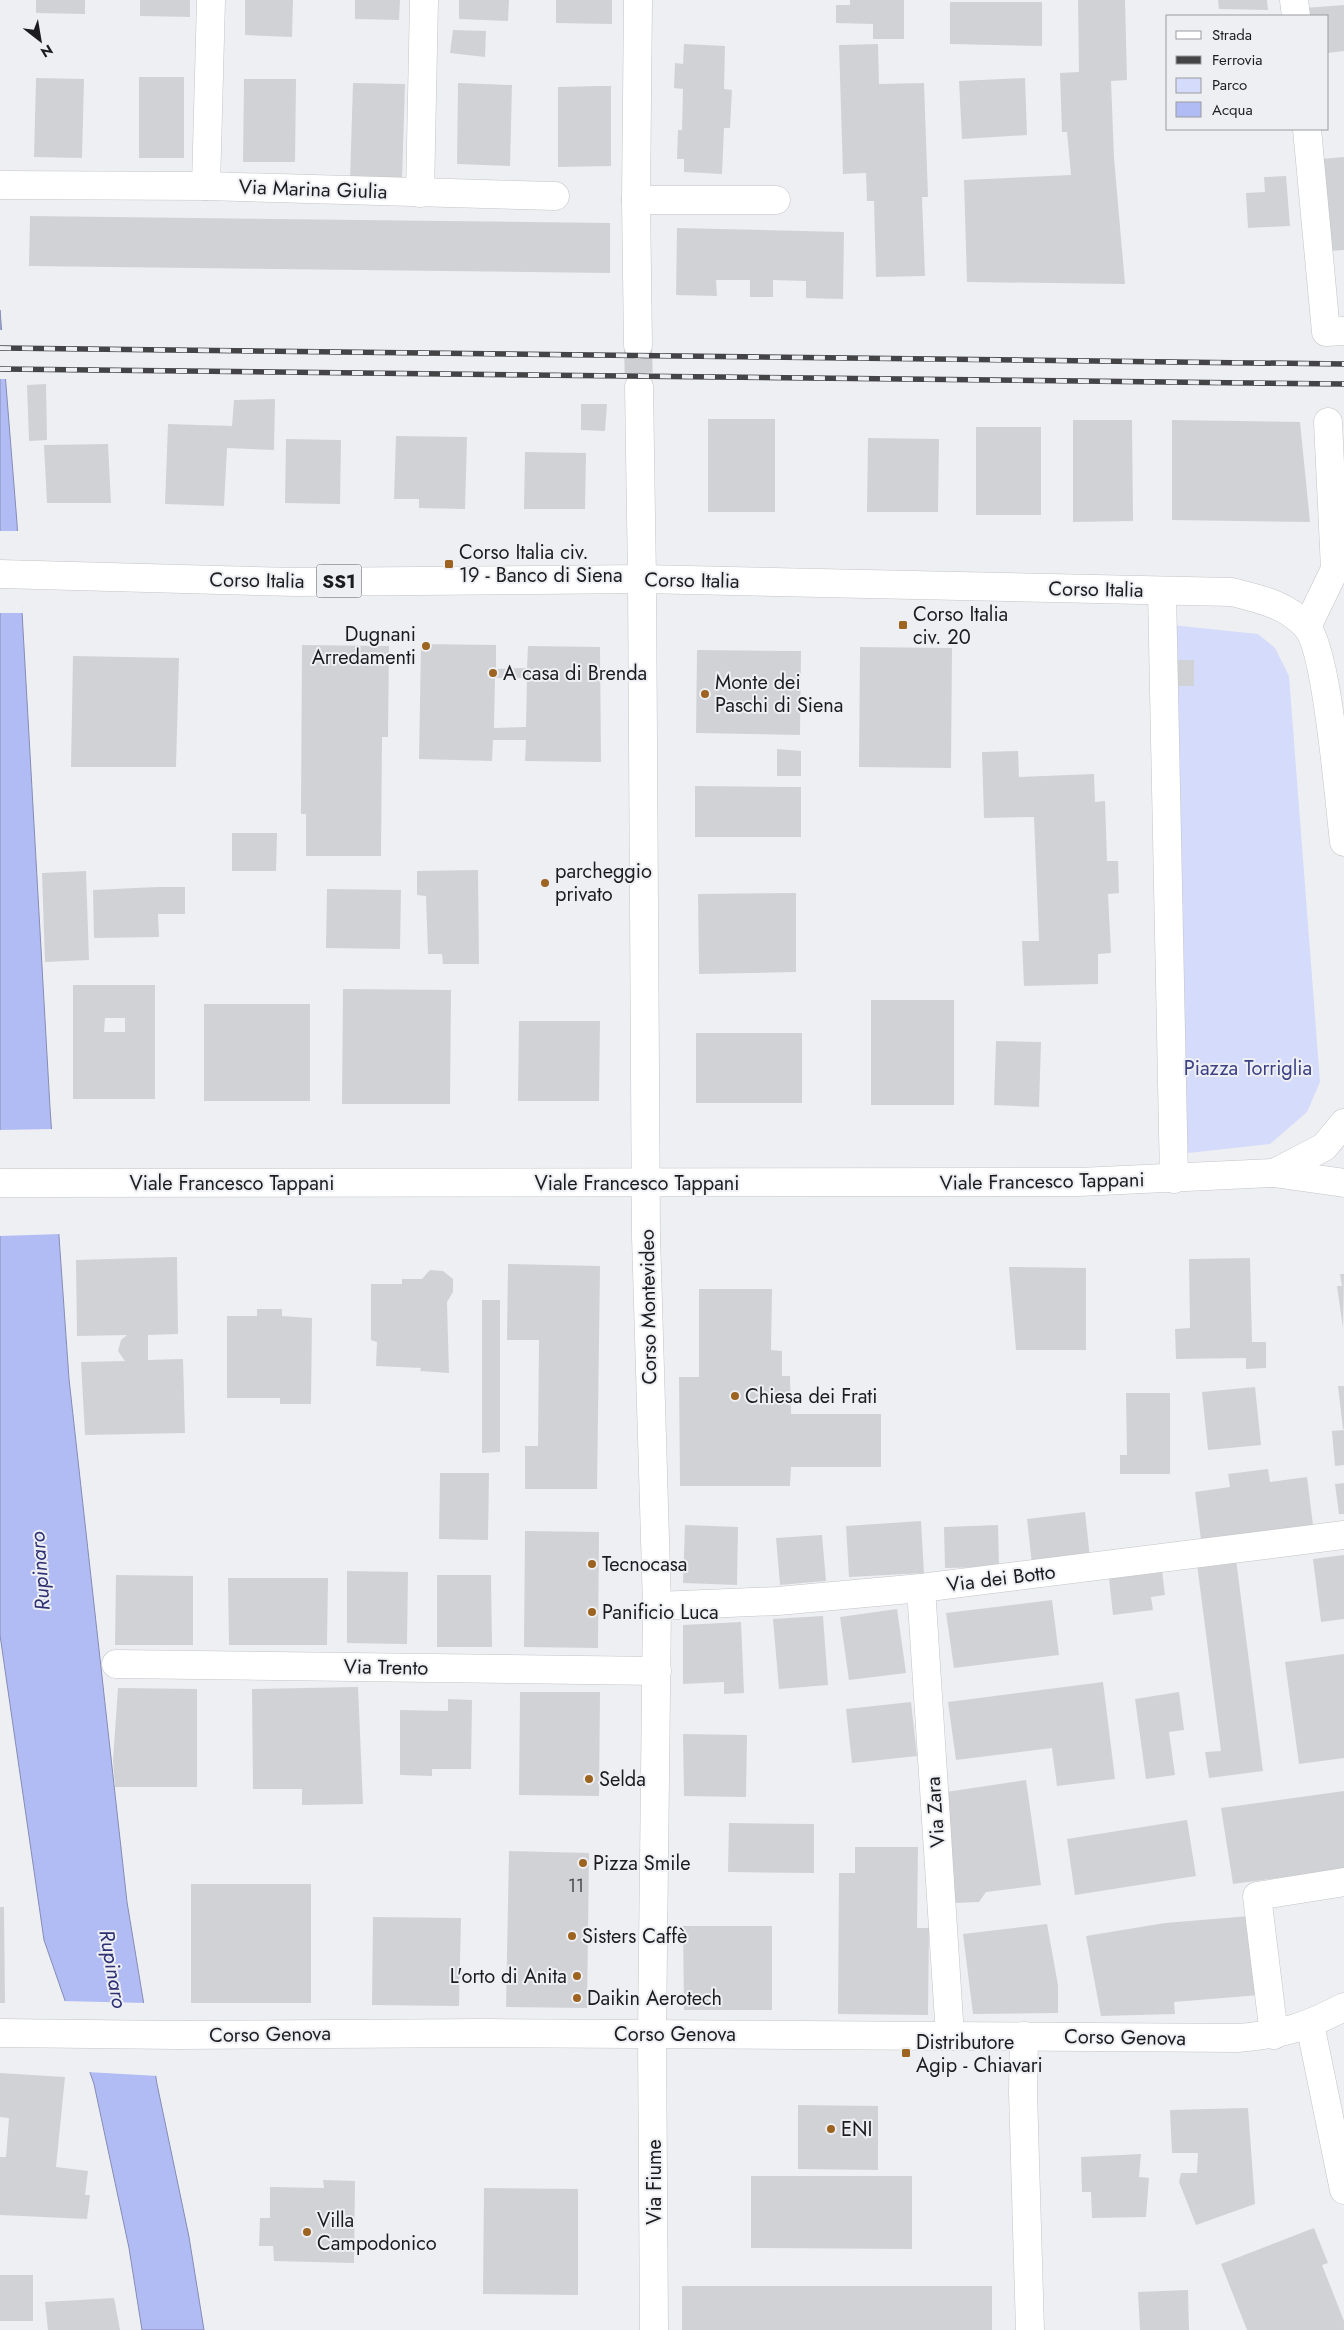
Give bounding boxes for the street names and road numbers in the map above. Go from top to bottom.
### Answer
street label: Via Marina Giulia [238,172,388,207]
road number: SS1 [316,564,362,598]
street label: Corso Italia [209,565,305,596]
street label: Corso Italia [644,565,740,596]
street label: Corso Italia [1048,574,1144,605]
street label: Viale Francesco Tappani [939,1165,1145,1198]
street label: Viale Francesco Tappani [130,1169,334,1198]
street label: Viale Francesco Tappani [535,1169,739,1198]
street label: Corso Montevideo [633,1229,664,1385]
street label: Via dei Botto [945,1557,1057,1600]
street label: Via Trento [343,1652,429,1683]
street label: Via Zara [919,1776,952,1848]
street label: Corso Genova [209,2019,331,2050]
street label: Corso Genova [614,2020,736,2049]
street label: Corso Genova [1064,2022,1186,2053]
street label: Via Fiume [640,2139,669,2225]

